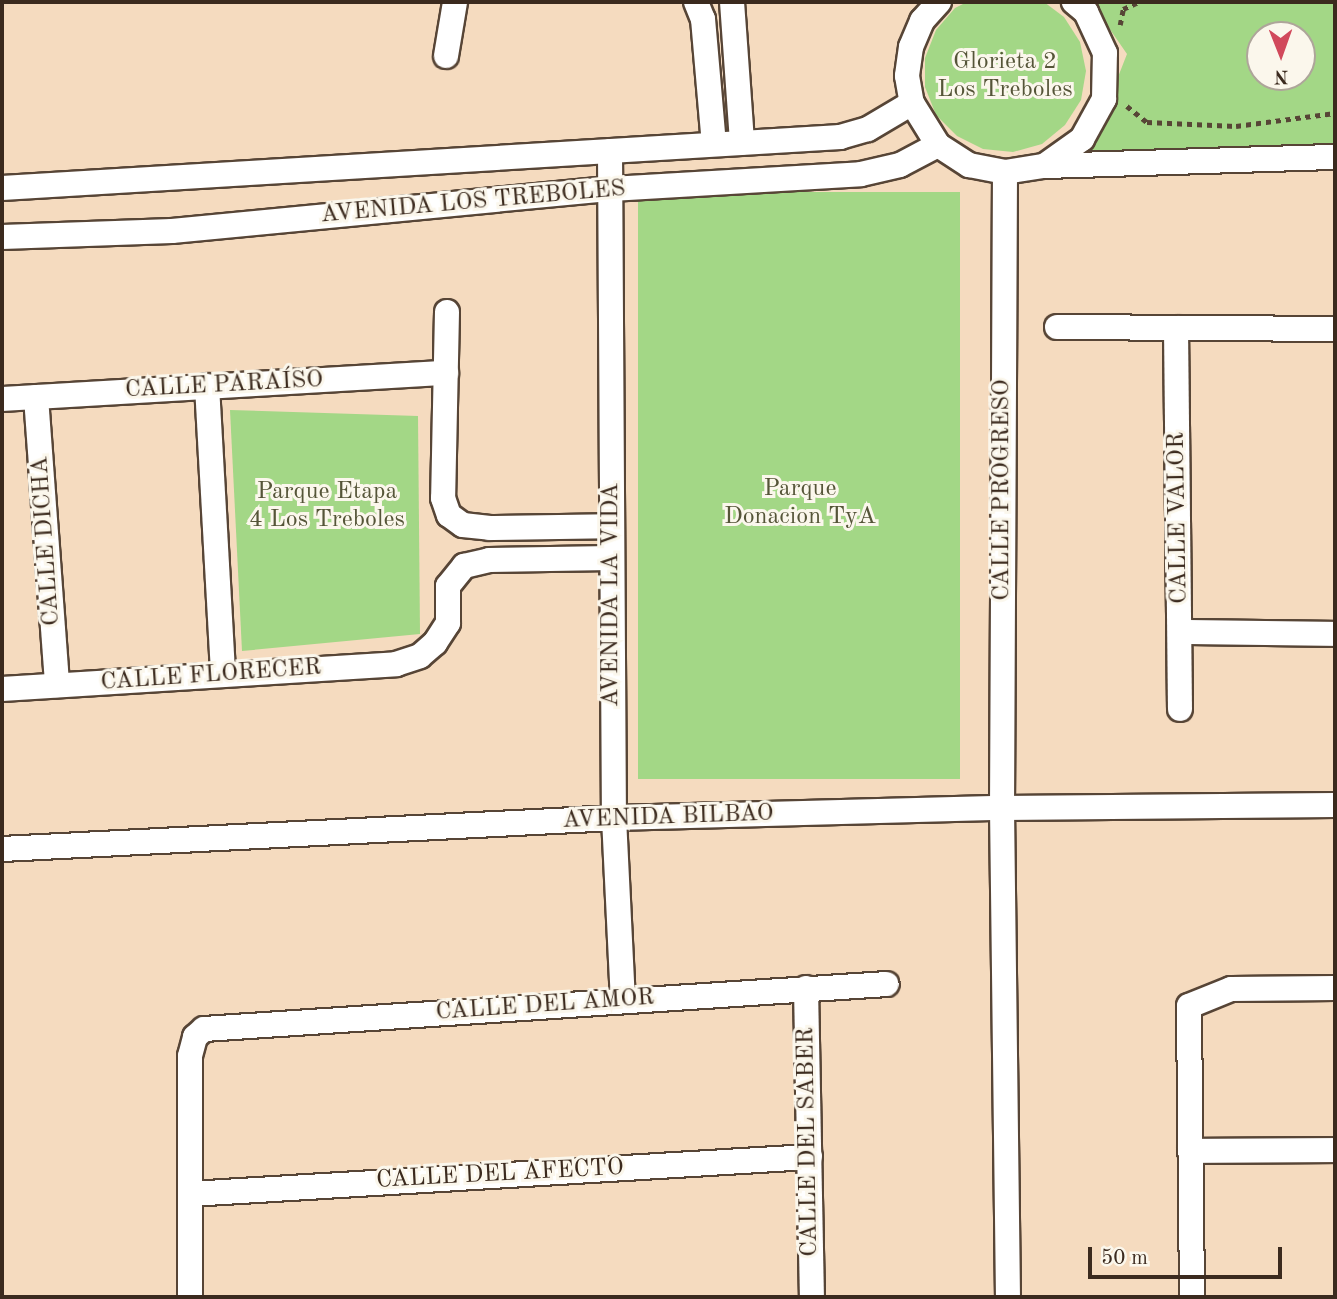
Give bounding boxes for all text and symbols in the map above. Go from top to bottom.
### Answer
north arrow [1246,21,1316,91]
park label: Glorieta 2 Los Treboles [937,49,1073,105]
text: N [1274,66,1289,85]
street label: AVENIDA LOS TREBOLES [319,175,627,231]
street label: CALLE PARAÍSO [124,366,324,406]
street label: CALLE PROGRESO [989,379,1017,601]
street label: CALLE VALOR [1163,432,1195,604]
street label: CALLE DICHA [27,455,67,627]
park label: Parque Donacion TyA [724,476,876,532]
park label: Parque Etapa 4 Los Treboles [249,479,405,535]
street label: AVENIDA LA VIDA [598,483,626,707]
street label: CALLE FLORECER [100,654,322,698]
street label: AVENIDA BILBAO [562,800,774,836]
street label: CALLE DEL AMOR [435,984,655,1028]
street label: CALLE DEL SABER [793,1027,825,1257]
street label: CALLE DEL AFECTO [376,1154,624,1196]
scale bar [1092,1232,1286,1276]
text: 50 m [1101,1248,1148,1269]

